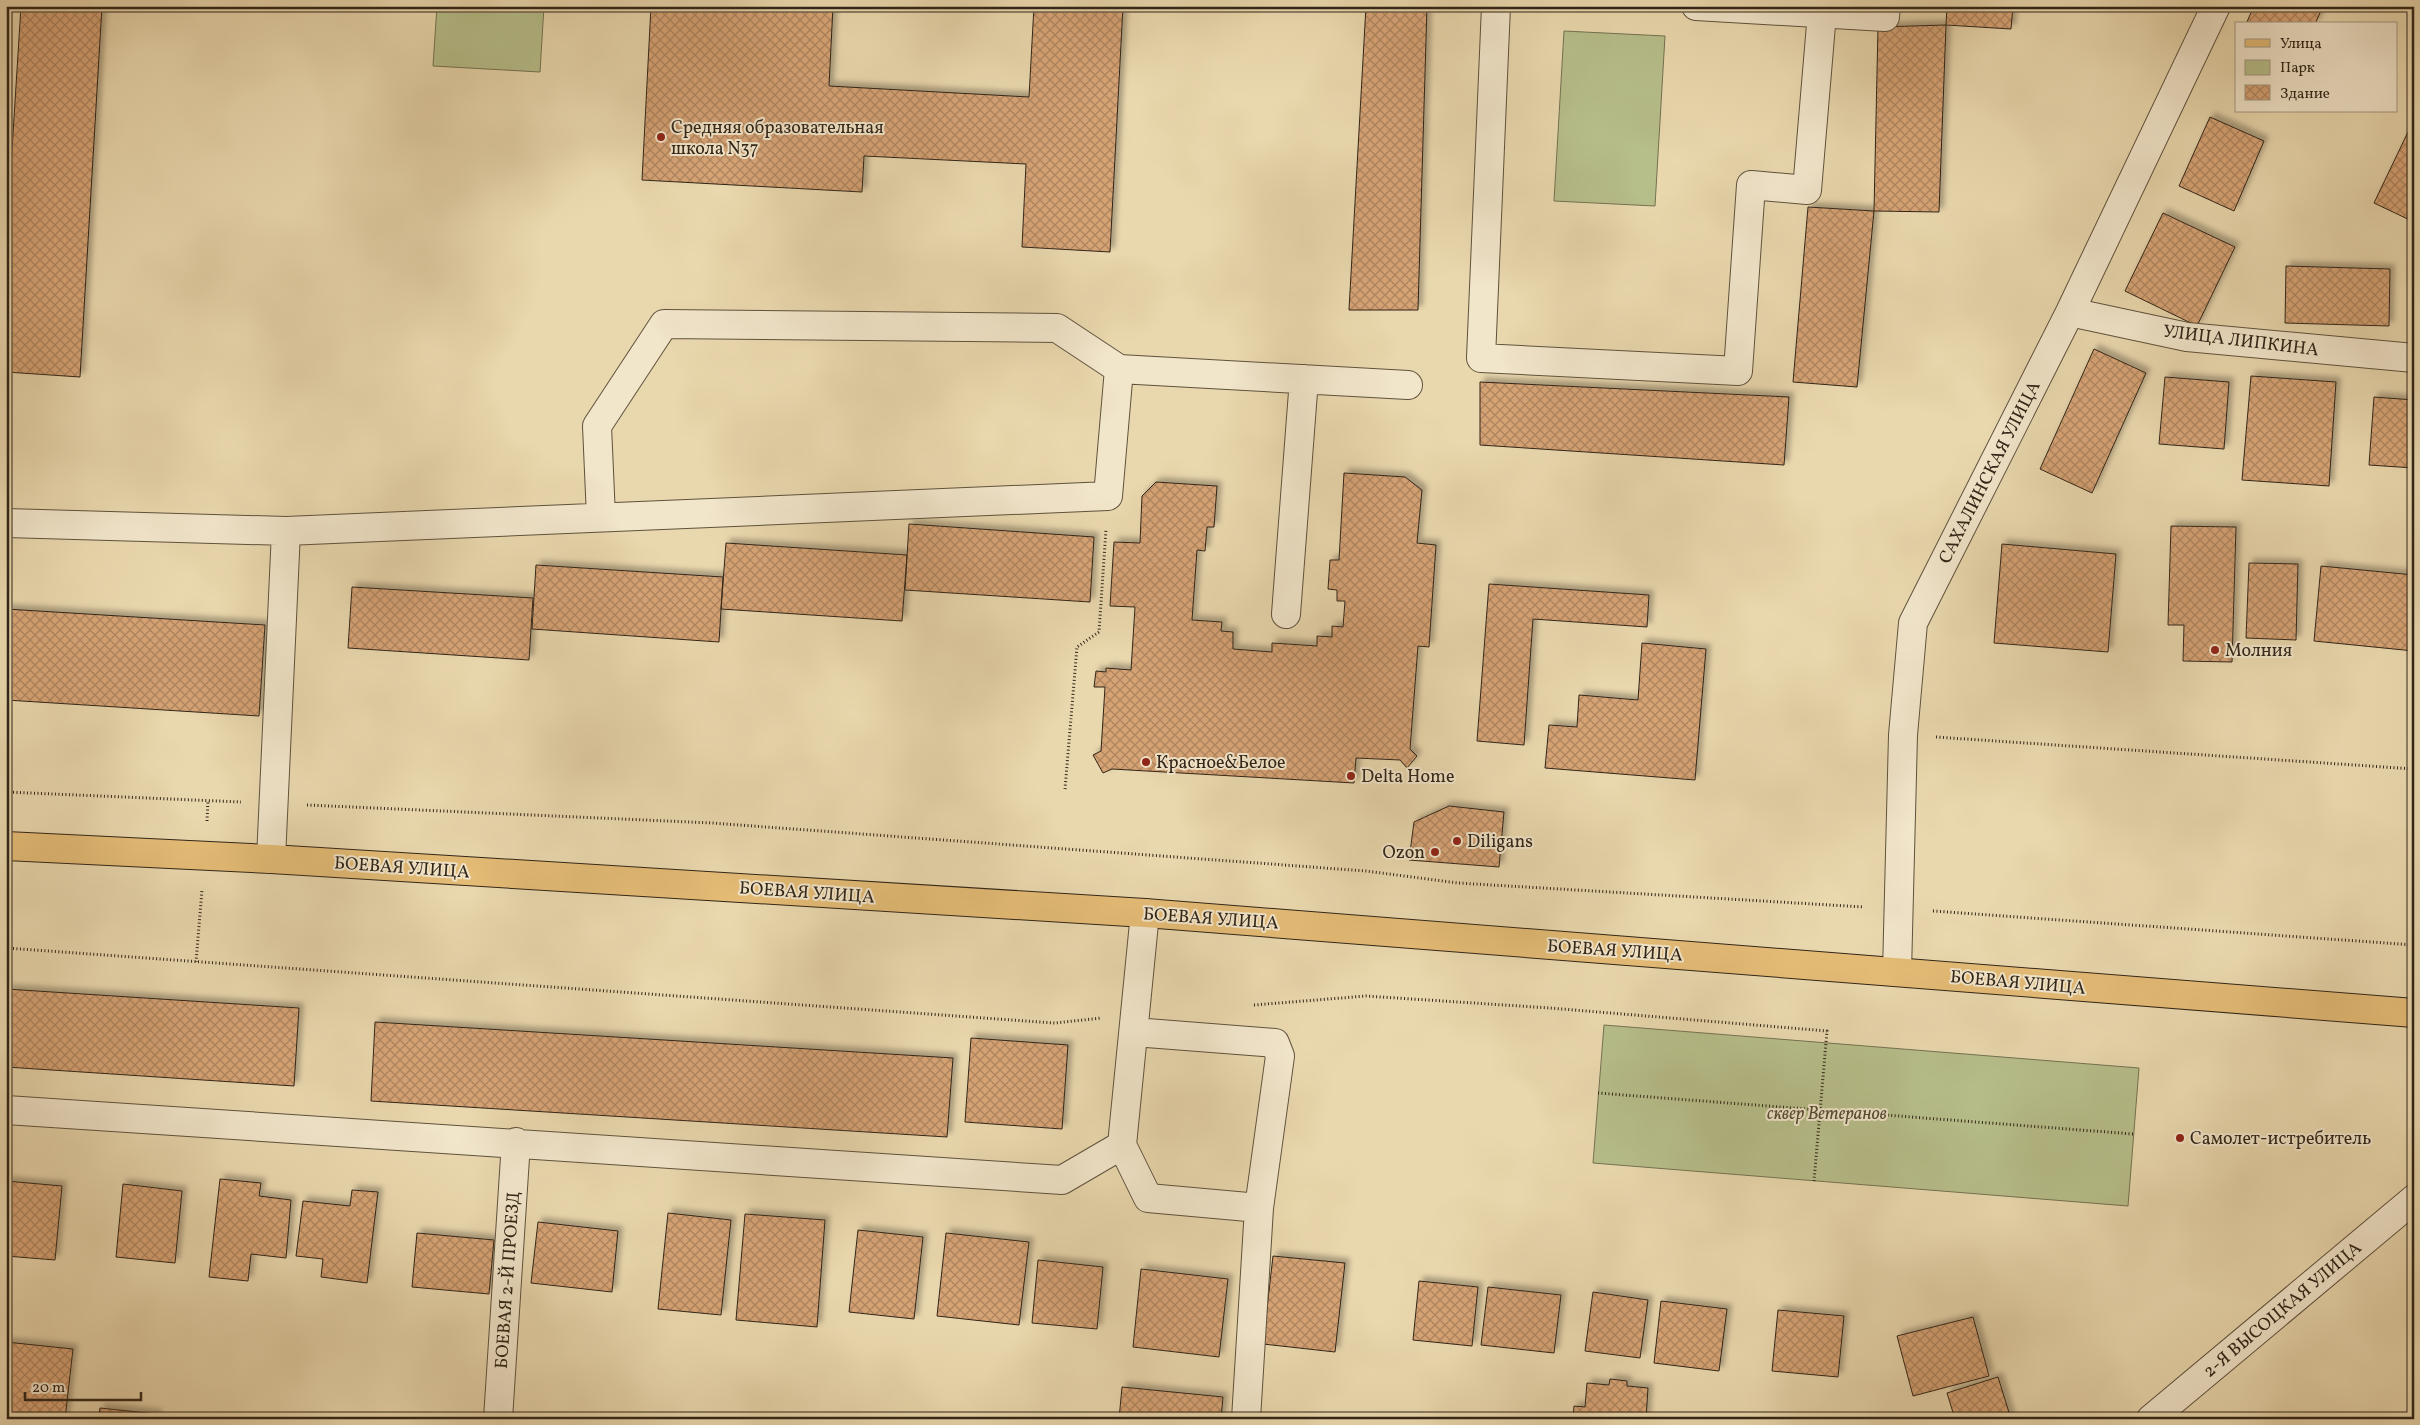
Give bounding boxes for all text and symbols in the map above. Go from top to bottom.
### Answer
legend [2235,22,2398,112]
text: Улица [2280,34,2322,55]
text: Парк [2280,58,2315,79]
text: Здание [2280,84,2330,105]
place label: Средняя образовательная школа N37 [671,116,884,162]
marker: Средняя образовательная школа N37 [655,131,667,143]
street label: УЛИЦА ЛИПКИНА [2161,320,2321,363]
street label: САХАЛИНСКАЯ УЛИЦА [1933,377,2047,568]
place label: Молния [2225,639,2292,664]
marker: Молния [2209,644,2221,656]
place label: Красное&Белое [1156,751,1286,776]
marker: Красное&Белое [1140,756,1152,768]
place label: Delta Home [1361,765,1455,790]
marker: Delta Home [1345,770,1357,782]
place label: Diligans [1467,830,1533,855]
marker: Diligans [1451,835,1463,847]
place label: Ozon [1383,841,1425,866]
marker: Ozon [1429,846,1441,858]
street label: БОЕВАЯ УЛИЦА [333,851,471,886]
street label: БОЕВАЯ УЛИЦА [738,876,876,911]
street label: БОЕВАЯ УЛИЦА [1142,902,1280,937]
street label: БОЕВАЯ УЛИЦА [1546,934,1684,969]
street label: БОЕВАЯ УЛИЦА [1949,965,2087,1002]
park label: сквер Ветеранов [1767,1102,1887,1127]
place label: Самолет-истребитель [2190,1127,2371,1152]
marker: Самолет-истребитель [2174,1132,2186,1144]
street label: БОЕВАЯ 2-Й ПРОЕЗД [490,1190,527,1370]
street label: 2-Я ВЫСОЦКАЯ УЛИЦА [2198,1236,2368,1384]
scale bar [25,1370,141,1402]
text: 20 m [32,1378,65,1399]

